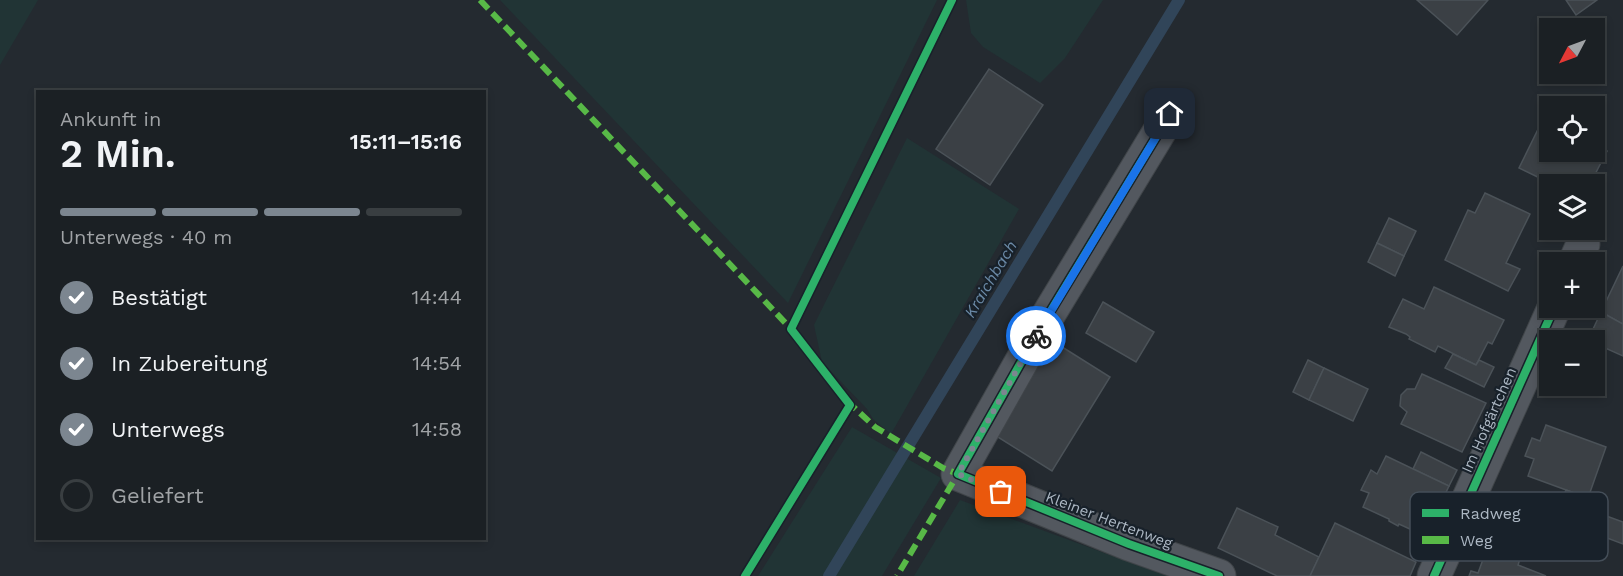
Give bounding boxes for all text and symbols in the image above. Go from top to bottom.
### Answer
north arrow [1539,18,1605,84]
map controls [1539,18,1605,396]
pin [1144,88,1195,139]
button: locate [1539,96,1605,162]
icon: home [1153,97,1186,130]
text: Ankunft in [60,107,161,131]
text: 15:11–15:16 [350,129,462,154]
text: 2 Min. [60,131,176,176]
button: layers [1539,174,1605,240]
text: Unterwegs · 40 m [60,225,232,249]
water label: Kraichbach [960,237,1021,321]
button: + [1539,252,1605,318]
icon: check [60,281,93,314]
text: Bestätigt [111,285,207,310]
text: 14:44 [412,285,462,309]
courier [1006,306,1066,366]
icon: bike [1020,320,1053,353]
button: − [1539,330,1605,396]
icon: check [60,347,93,380]
text: In Zubereitung [111,351,267,376]
text: 14:54 [412,351,462,375]
street label: Im Hofgärtchen [1458,365,1520,475]
icon: check [60,413,93,446]
text: Unterwegs [111,417,225,442]
text: 14:58 [412,417,462,441]
pin [975,466,1026,517]
icon: bag [984,475,1017,508]
text: Geliefert [111,483,203,508]
street label: Kleiner Hertenweg [1043,488,1175,552]
legend [1410,492,1608,561]
text: Radweg [1460,504,1521,523]
text: Weg [1460,531,1493,550]

